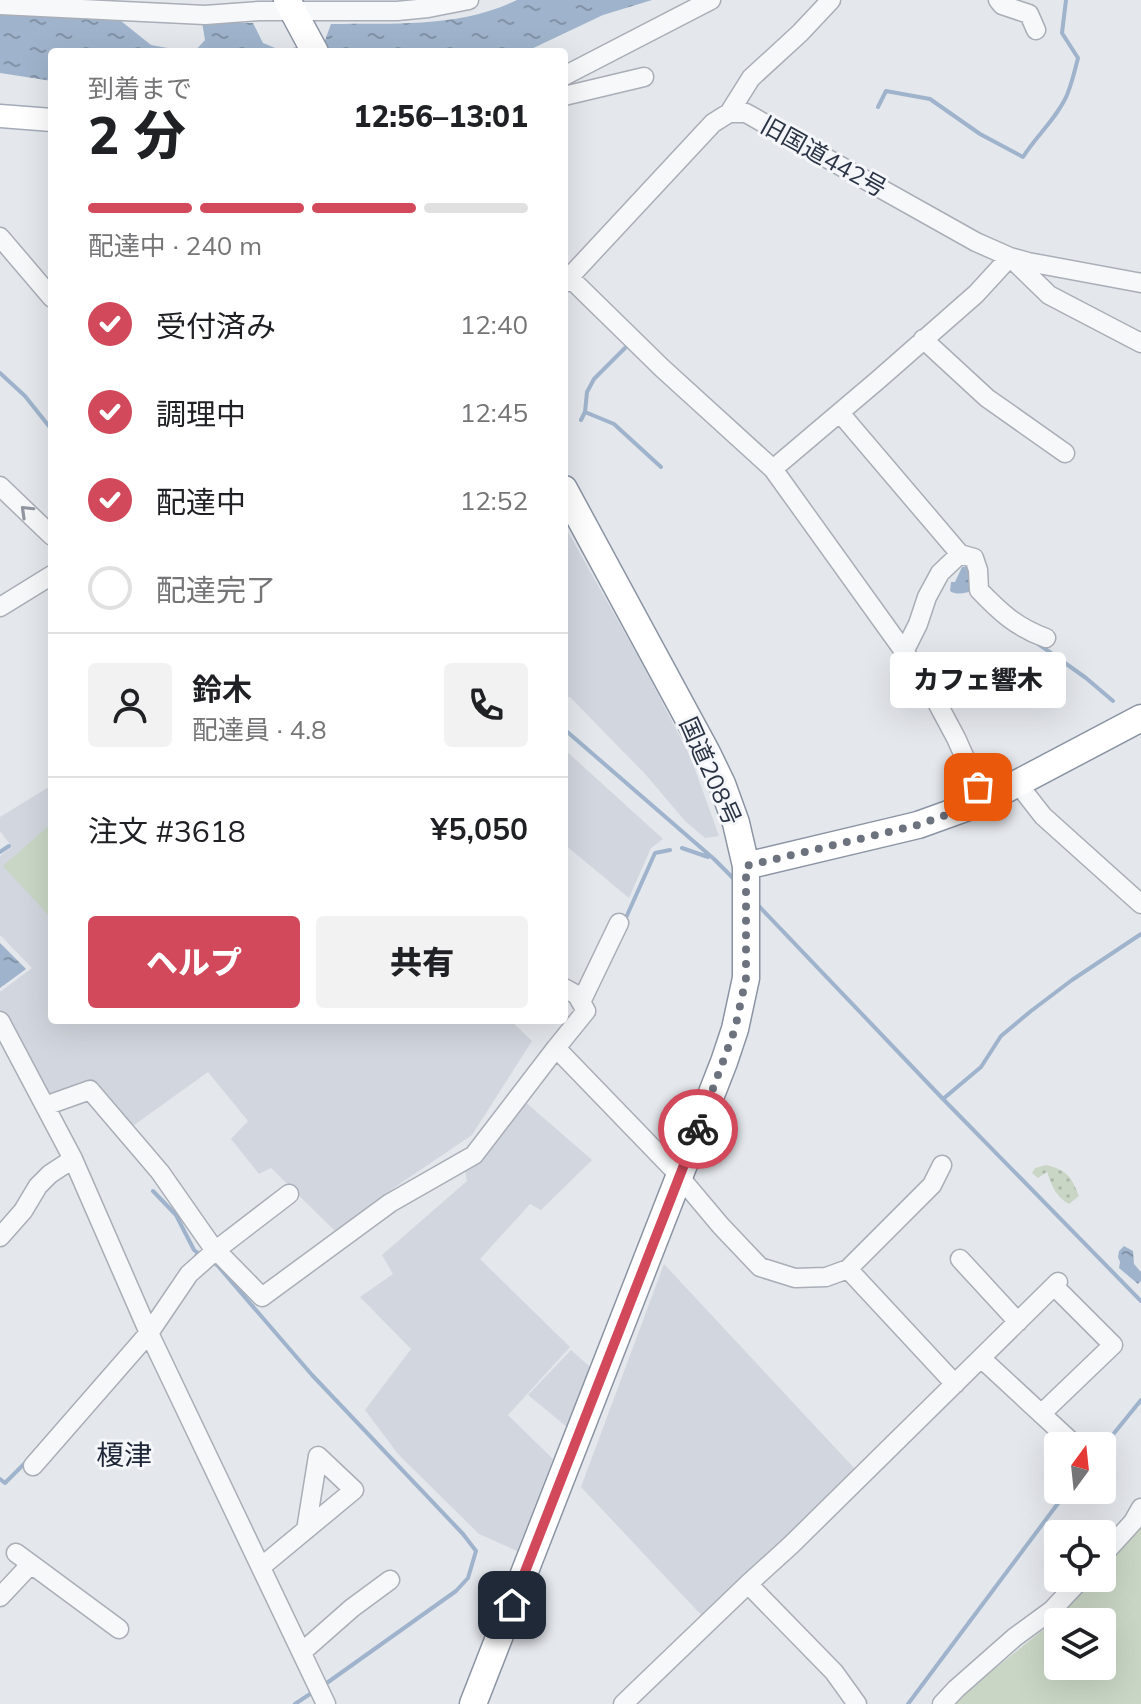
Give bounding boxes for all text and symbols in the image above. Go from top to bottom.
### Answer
text: 到着まで [88,72,192,105]
text: 12:56–13:01 [353,97,528,135]
text: 2 分 [88,102,186,167]
street label: 旧国道442号 [756,109,892,203]
text: 配達中 · 240 m [88,229,262,262]
icon: check [88,302,132,346]
text: 受付済み [156,307,276,345]
text: 12:40 [460,308,528,341]
icon: check [88,390,132,434]
text: 調理中 [156,395,246,433]
text: 12:45 [460,396,528,429]
icon: check [88,478,132,522]
text: 配達中 [156,483,246,521]
text: 12:52 [460,484,528,517]
one-way arrow [21,506,35,520]
text: 配達完了 [156,571,276,609]
callout: カフェ響木 [890,651,1066,707]
button: person [88,663,172,747]
button: phone [444,663,528,747]
text: カフェ響木 [913,663,1043,696]
text: 鈴木 [192,670,252,708]
street label: 国道208号 [674,712,748,830]
text: 配達員 · 4.8 [192,713,327,746]
pin [944,753,1012,821]
icon: bag [956,765,1000,809]
text: ¥5,050 [431,810,528,848]
text: 注文 #3618 [88,812,246,850]
button: ヘルプ [88,916,300,1008]
button: 共有 [316,916,528,1008]
courier [658,1089,738,1169]
icon: bike [676,1107,720,1151]
north arrow [1044,1432,1116,1504]
map controls [1044,1432,1116,1680]
district label: 榎津 [96,1437,152,1472]
button: locate [1044,1520,1116,1592]
pin [478,1571,546,1639]
icon: home [490,1583,534,1627]
button: layers [1044,1608,1116,1680]

